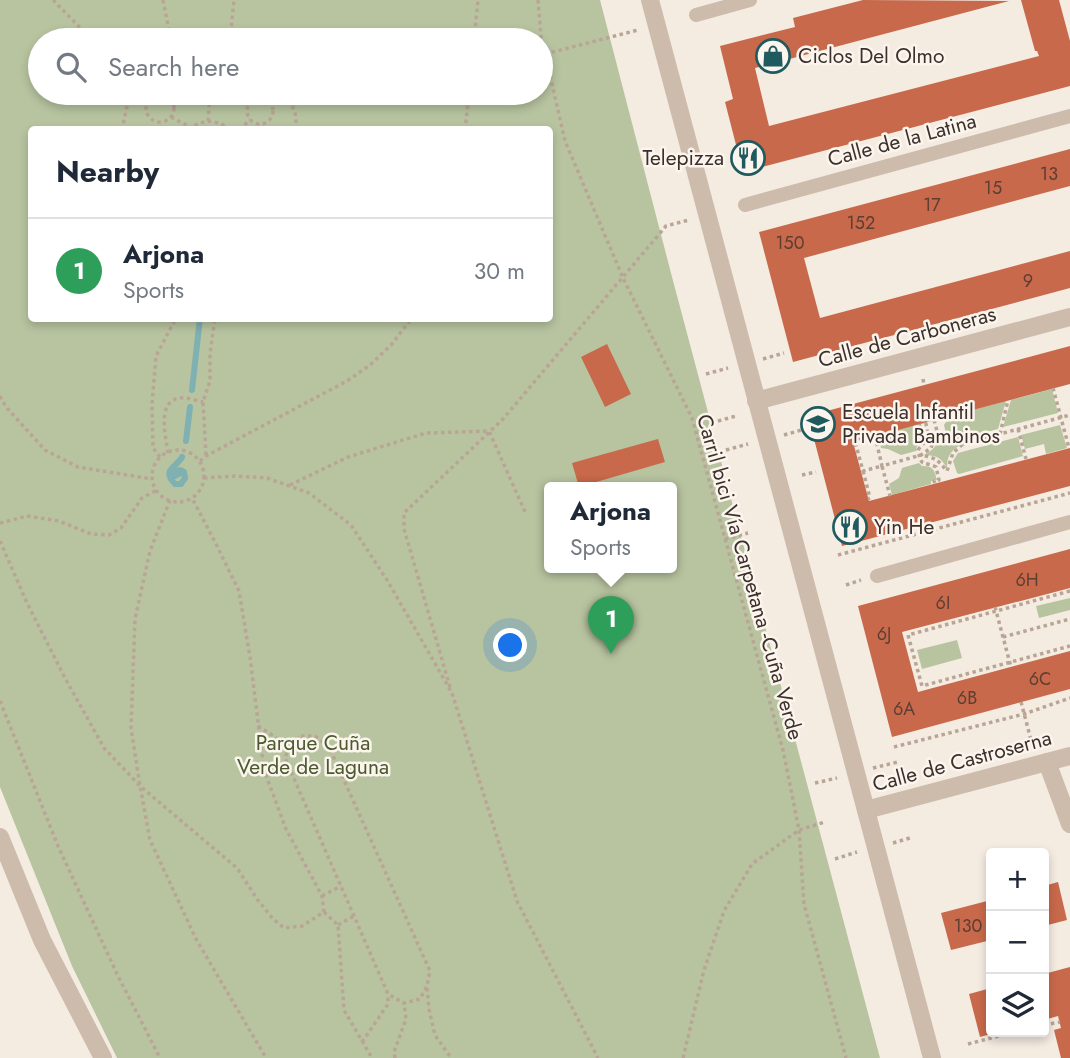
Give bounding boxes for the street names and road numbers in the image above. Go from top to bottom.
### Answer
street label: Calle de la Latina [824,106,980,174]
street label: Calle de Carboneras [815,299,999,375]
street label: Carril bici Vía Carpetana -Cuña Verde [689,411,811,744]
street label: Calle de Castroserna [869,723,1055,799]

